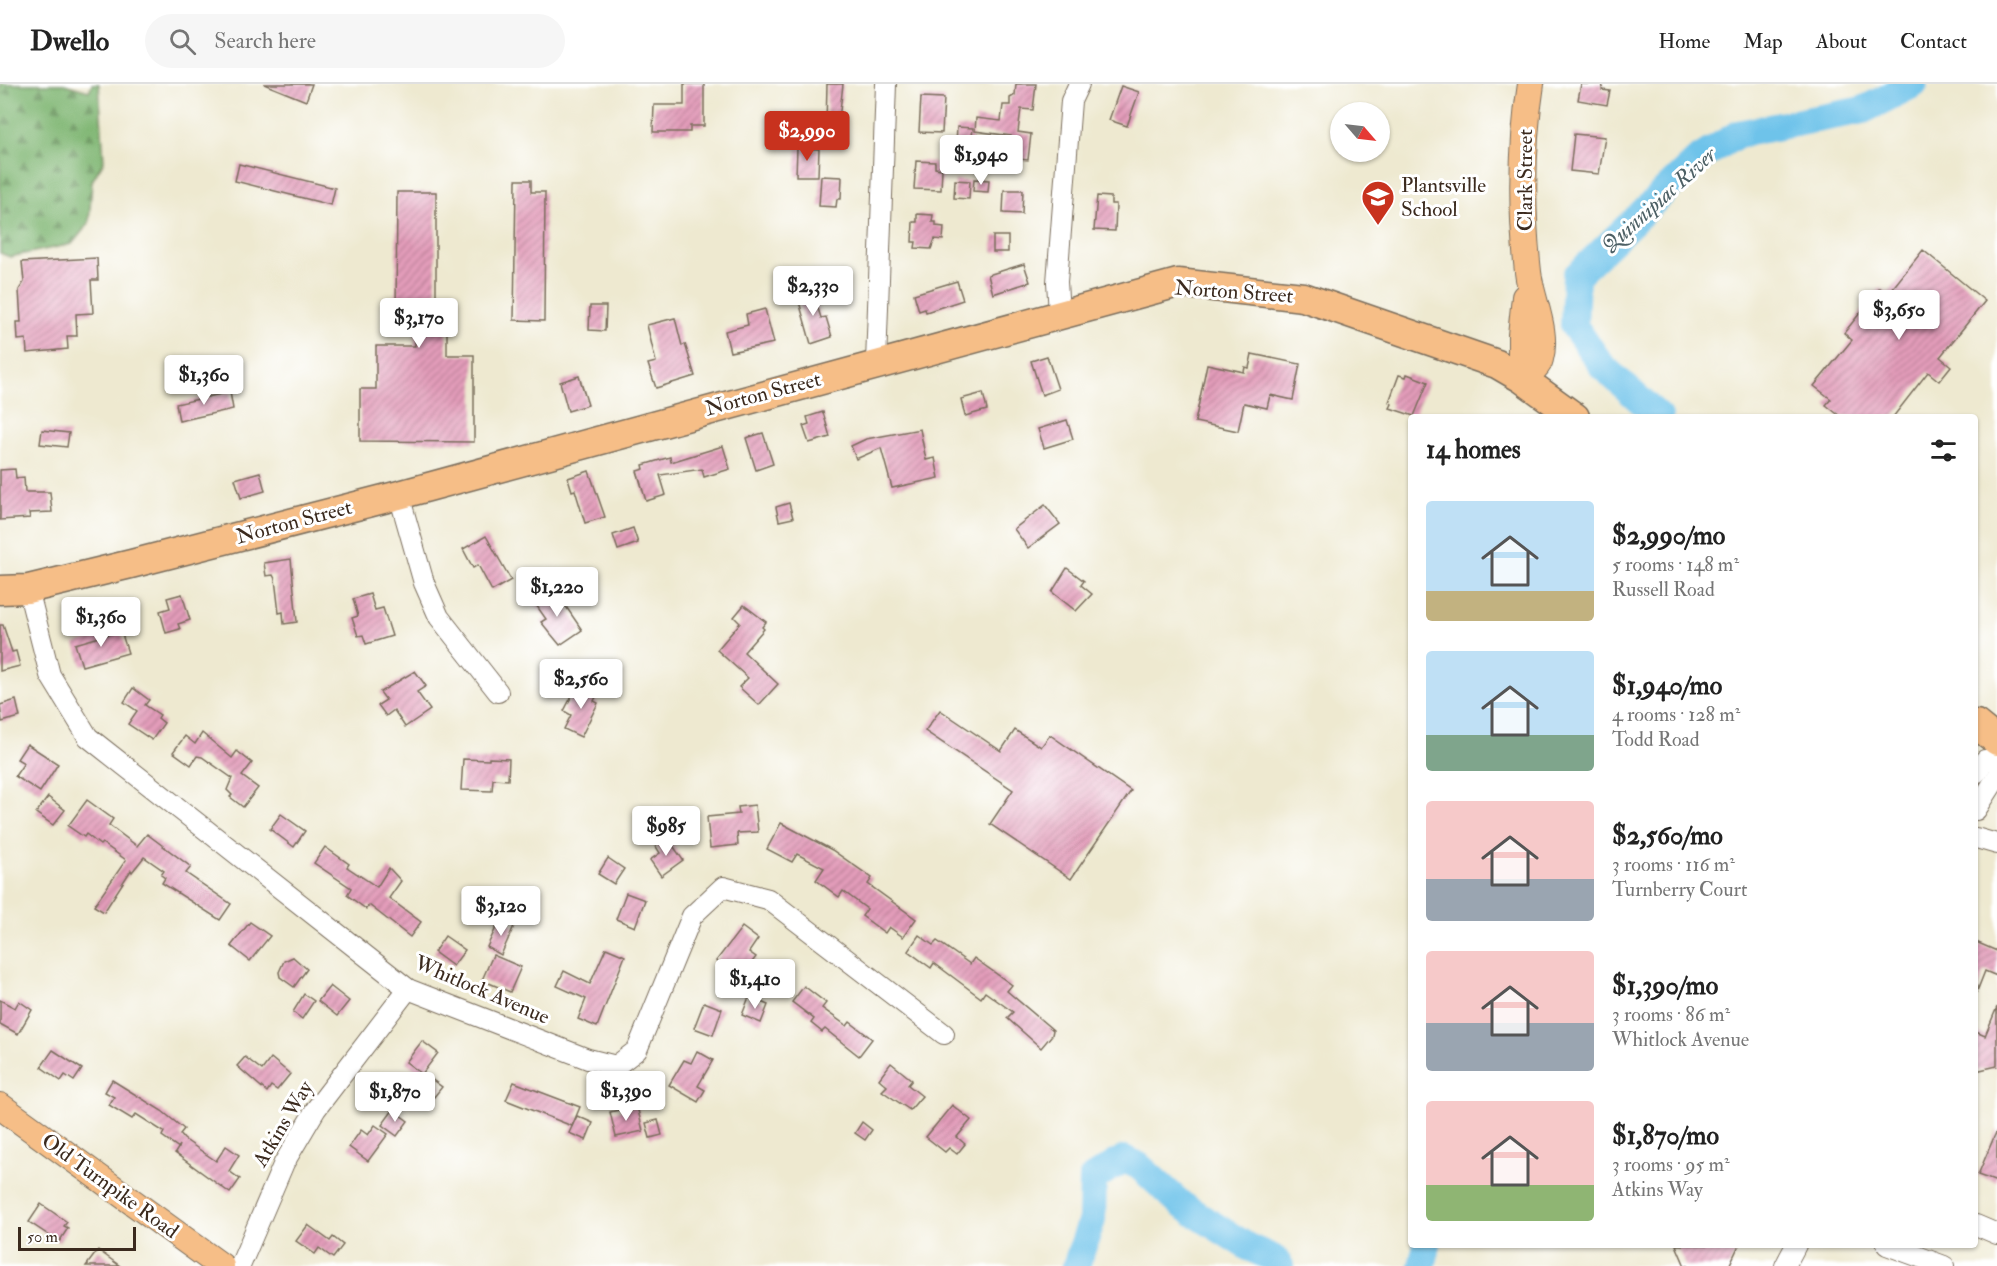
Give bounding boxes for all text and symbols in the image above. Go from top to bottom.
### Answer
search box [145,14,565,68]
text: Dwello [30,24,109,59]
icon: search [166,25,199,58]
text: Search here [214,27,316,55]
text: Home [1658,28,1710,55]
text: Map [1743,28,1783,55]
text: About [1816,28,1867,55]
text: Contact [1900,28,1967,55]
north arrow [1330,102,1390,162]
map controls [1330,102,1390,162]
pin: $2,990 [758,111,856,162]
text: $2,990 [779,118,835,143]
street label: Clark Street [1512,129,1539,231]
pin: $1,940 [932,135,1030,186]
water label: Quinnipiac River [1596,140,1724,259]
text: $1,940 [954,142,1008,167]
place label: Plantsville School [1401,172,1486,223]
school or university icon: Plantsville School [1360,179,1396,226]
pin: $2,330 [764,266,862,317]
text: $2,330 [787,273,839,298]
street label: Norton Street [1174,274,1294,310]
pin: $3,650 [1850,290,1948,341]
text: $3,650 [1873,297,1925,322]
pin: $3,170 [370,298,468,349]
text: $3,170 [394,305,444,330]
pin: $1,360 [155,355,253,406]
text: $1,360 [178,362,230,387]
street label: Norton Street [702,366,824,422]
text: 14 homes [1426,434,1521,466]
icon: filters [1927,434,1960,467]
street label: Norton Street [233,494,355,550]
text: $2,990/mo [1612,520,1725,552]
icon: home [1474,525,1546,597]
text: 5 rooms · 148 m² [1612,552,1739,577]
pin: $1,220 [508,567,606,618]
text: $1,220 [530,574,584,599]
text: Russell Road [1612,577,1715,602]
pin: $1,360 [52,597,150,648]
text: $1,360 [75,604,127,629]
pin: $2,560 [532,659,630,710]
text: $2,560 [554,666,608,691]
text: $1,940/mo [1612,670,1722,702]
icon: home [1474,675,1546,747]
text: 4 rooms · 128 m² [1612,702,1740,727]
text: Todd Road [1612,727,1700,752]
pin: $985 [630,806,702,857]
text: $985 [646,813,686,838]
text: $2,560/mo [1612,820,1723,852]
icon: home [1474,825,1546,897]
text: 3 rooms · 116 m² [1612,852,1735,877]
text: Turnberry Court [1612,877,1747,902]
pin: $3,120 [452,886,550,937]
text: $3,120 [475,893,527,918]
street label: Whitlock Avenue [410,949,554,1031]
pin: $1,410 [706,959,804,1010]
text: $1,410 [729,966,781,991]
text: $1,390/mo [1612,970,1718,1002]
icon: home [1474,975,1546,1047]
text: 3 rooms · 86 m² [1612,1002,1730,1027]
text: Whitlock Avenue [1612,1027,1749,1052]
pin: $1,390 [577,1071,675,1122]
pin: $1,870 [346,1072,444,1123]
street label: Atkins Way [246,1075,320,1173]
text: $1,390 [600,1078,652,1103]
text: $1,870 [369,1079,421,1104]
text: $1,870/mo [1612,1120,1719,1152]
icon: home [1474,1125,1546,1197]
street label: Old Turnpike Road [36,1127,184,1245]
text: 3 rooms · 95 m² [1612,1152,1730,1177]
text: Atkins Way [1612,1177,1703,1202]
scale bar [18,1224,136,1252]
text: 50 m [27,1227,58,1247]

